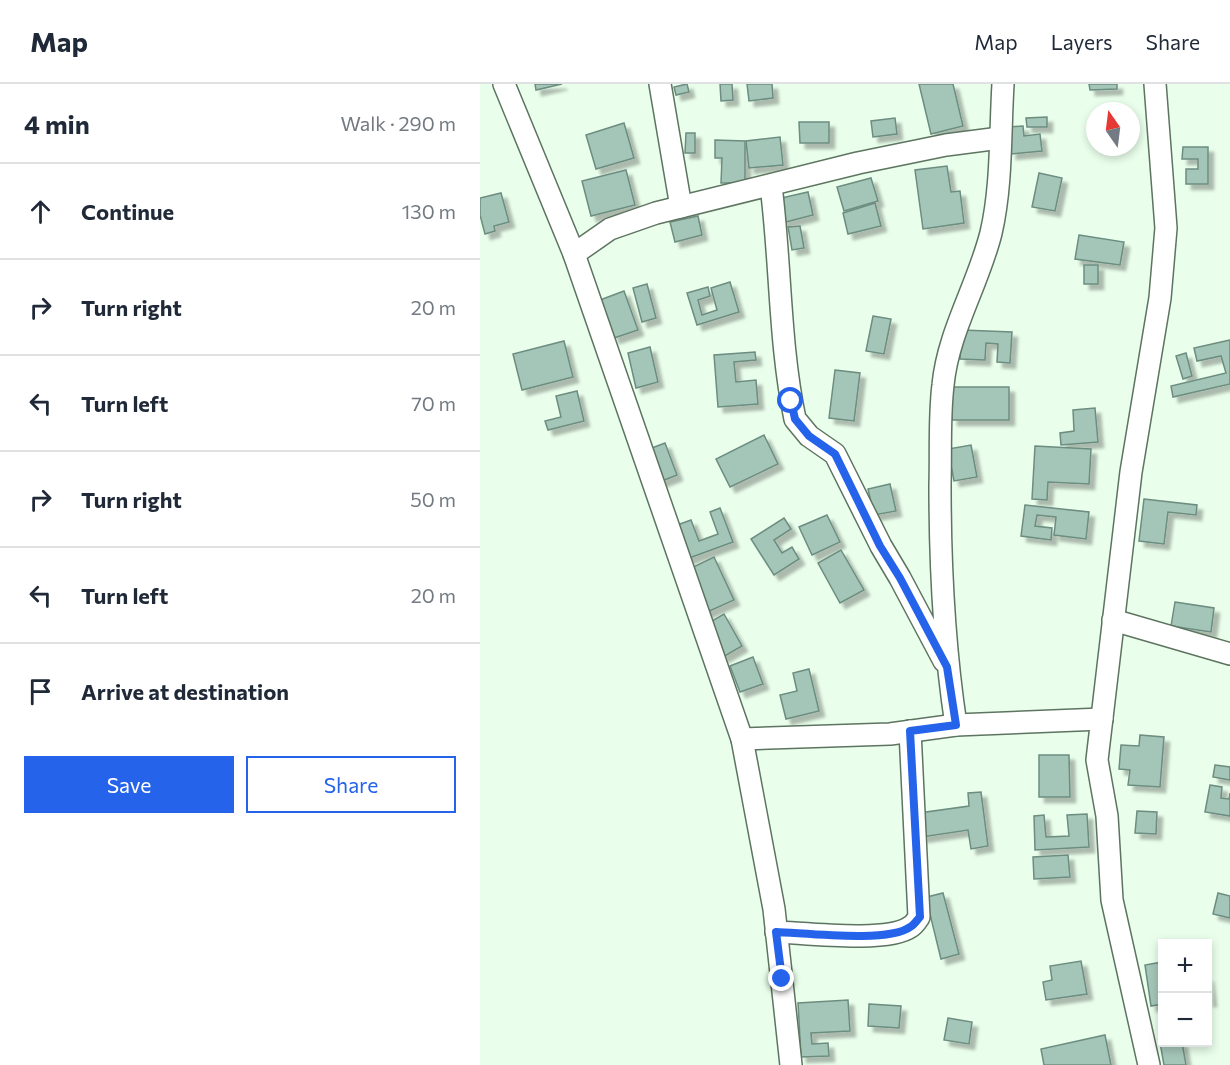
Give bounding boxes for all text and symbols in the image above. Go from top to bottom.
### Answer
text: Map [30,24,88,58]
text: Map [974,29,1018,54]
text: Layers [1051,29,1113,54]
text: Share [1146,29,1200,54]
north arrow [1086,102,1140,156]
text: 4 min [24,108,90,139]
text: Walk · 290 m [340,111,456,135]
icon: ahead [24,195,57,228]
text: Continue [81,198,174,225]
text: 130 m [402,199,456,223]
icon: right [24,291,57,324]
text: Turn right [81,294,182,321]
text: 20 m [411,295,456,319]
icon: left [24,387,57,420]
route start [777,387,803,413]
text: Turn left [81,390,168,417]
text: 70 m [411,391,456,415]
icon: right [24,483,57,516]
text: Turn right [81,486,182,513]
text: 50 m [410,487,456,511]
icon: left [24,579,57,612]
text: Turn left [81,582,168,609]
text: 20 m [411,583,456,607]
icon: arrive [24,675,57,708]
text: Arrive at destination [81,678,289,705]
button: Save [24,756,234,813]
button: Share [246,756,456,813]
map controls [1158,939,1212,1047]
button: + [1158,939,1212,993]
route end [768,965,794,991]
button: − [1158,993,1212,1047]

